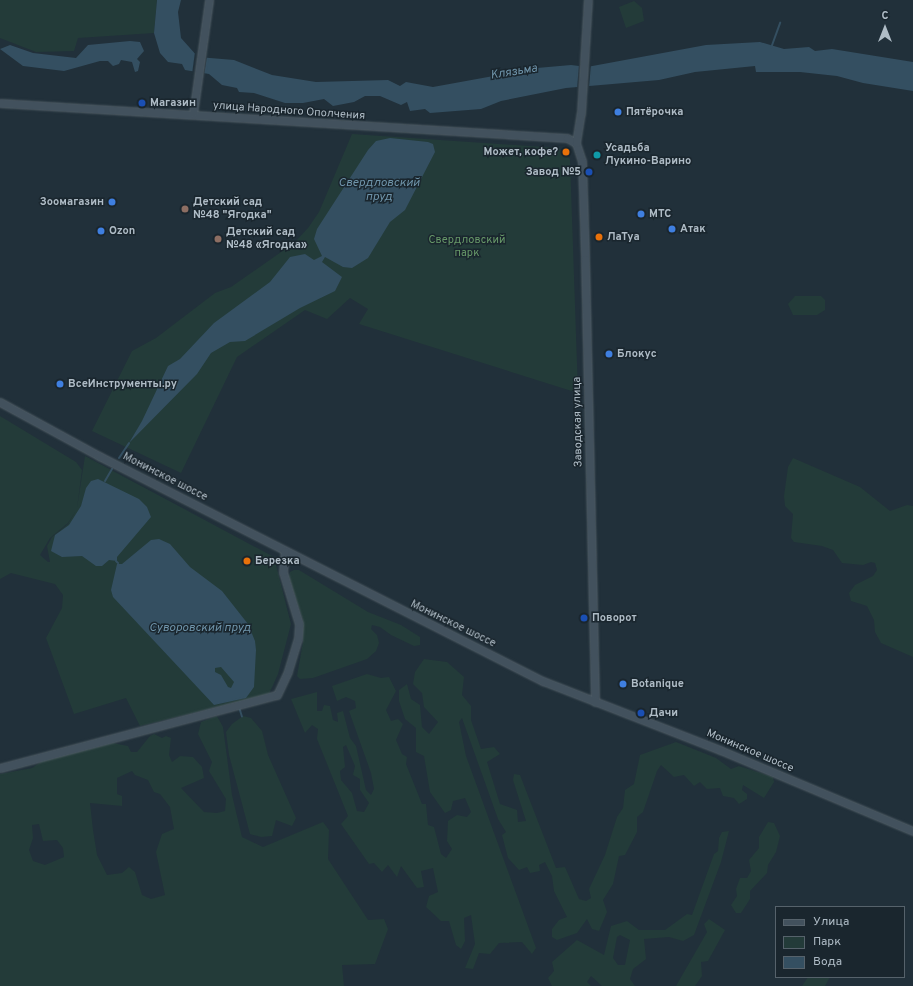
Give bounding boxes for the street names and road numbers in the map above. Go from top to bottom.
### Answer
street label: улица Народного Ополчения [212,99,366,123]
street label: Заводская улица [571,377,585,467]
street label: Монинское шоссе [120,450,210,504]
street label: Монинское шоссе [408,598,498,650]
street label: Монинское шоссе [704,727,796,775]

